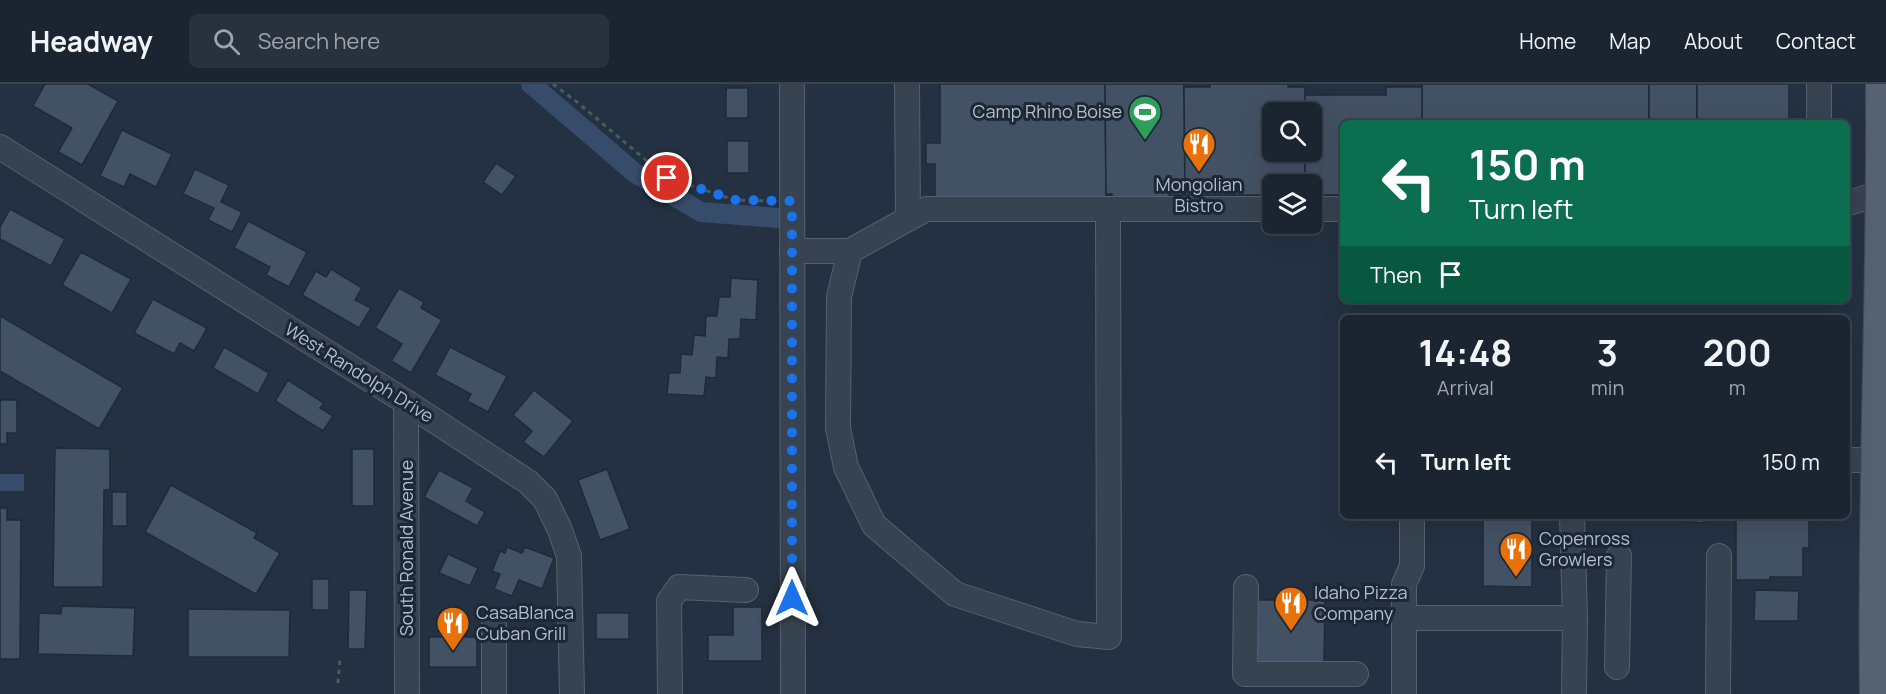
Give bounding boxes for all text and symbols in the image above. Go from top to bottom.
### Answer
search box [189,14,609,68]
text: Headway [30,22,153,60]
icon: search [210,25,243,58]
text: Search here [258,26,380,56]
text: Home [1519,27,1576,55]
text: Map [1609,27,1651,55]
text: About [1684,27,1743,55]
text: Contact [1776,27,1856,55]
sports icon: Camp Rhino Boise [1127,94,1163,141]
place label: Camp Rhino Boise [973,99,1122,123]
map controls [1262,102,1322,234]
button: search [1262,102,1322,162]
restaurant icon: Mongolian Bistro [1181,126,1217,173]
text: 150 m [1469,135,1586,193]
icon: left [1370,144,1448,222]
pin [641,152,692,203]
icon: arrive [650,161,683,194]
place label: Mongolian Bistro [1156,172,1242,217]
button: layers [1262,174,1322,234]
text: Turn left [1469,190,1573,227]
icon: arrive [1434,258,1467,291]
text: Then [1370,260,1422,290]
street label: West Randolph Drive [281,317,438,428]
text: 14:48 [1418,328,1512,377]
text: 3 [1597,328,1618,377]
text: 200 [1703,328,1772,377]
text: Arrival [1437,374,1494,401]
text: min [1591,374,1624,401]
text: m [1729,374,1746,401]
icon: left [1370,446,1403,479]
text: Turn left [1421,447,1511,477]
text: 150 m [1762,447,1820,477]
street label: South Ronald Avenue [394,460,418,636]
place label: Copenross Growlers [1539,526,1630,571]
restaurant icon: Copenross Growlers [1498,531,1534,578]
position arrow [760,566,824,630]
place label: Idaho Pizza Company [1314,580,1407,625]
restaurant icon: Idaho Pizza Company [1273,585,1309,632]
place label: CasaBlanca Cuban Grill [476,600,574,645]
restaurant icon: CasaBlanca Cuban Grill [435,605,471,652]

